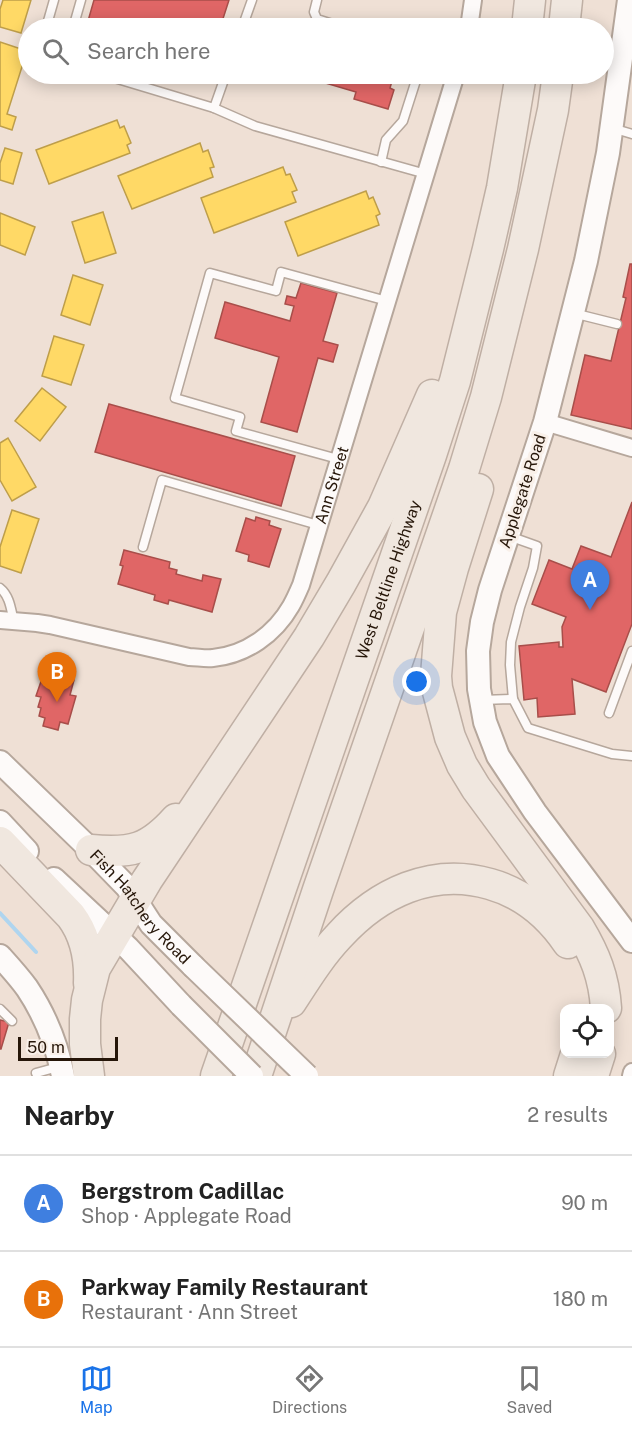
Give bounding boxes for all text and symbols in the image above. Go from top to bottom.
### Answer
search box [18,18,614,84]
icon: search [39,35,72,68]
text: Search here [87,38,211,64]
street label: Applegate Road [495,432,550,551]
street label: Ann Street [311,444,353,526]
street label: West Beltline Highway [352,497,425,662]
pin: A [570,560,610,610]
pin: B [38,652,76,702]
your location [402,667,431,696]
street label: Fish Hatchery Road [86,846,194,968]
map controls [560,1004,614,1058]
button: locate [560,1004,614,1058]
scale bar [18,1034,118,1062]
text: 50 m [27,1038,65,1057]
text: Nearby [24,1100,114,1131]
text: 2 results [527,1103,608,1127]
text: Bergstrom Cadillac [81,1178,284,1204]
text: A [36,1191,51,1215]
text: 90 m [561,1191,608,1215]
text: Shop · Applegate Road [81,1204,292,1228]
text: Parkway Family Restaurant [81,1274,368,1300]
text: B [37,1287,50,1311]
text: 180 m [553,1287,608,1311]
text: Restaurant · Ann Street [81,1300,298,1324]
tab: Map [80,1362,113,1417]
tab: Directions [272,1362,347,1417]
tab: Saved [507,1362,552,1417]

